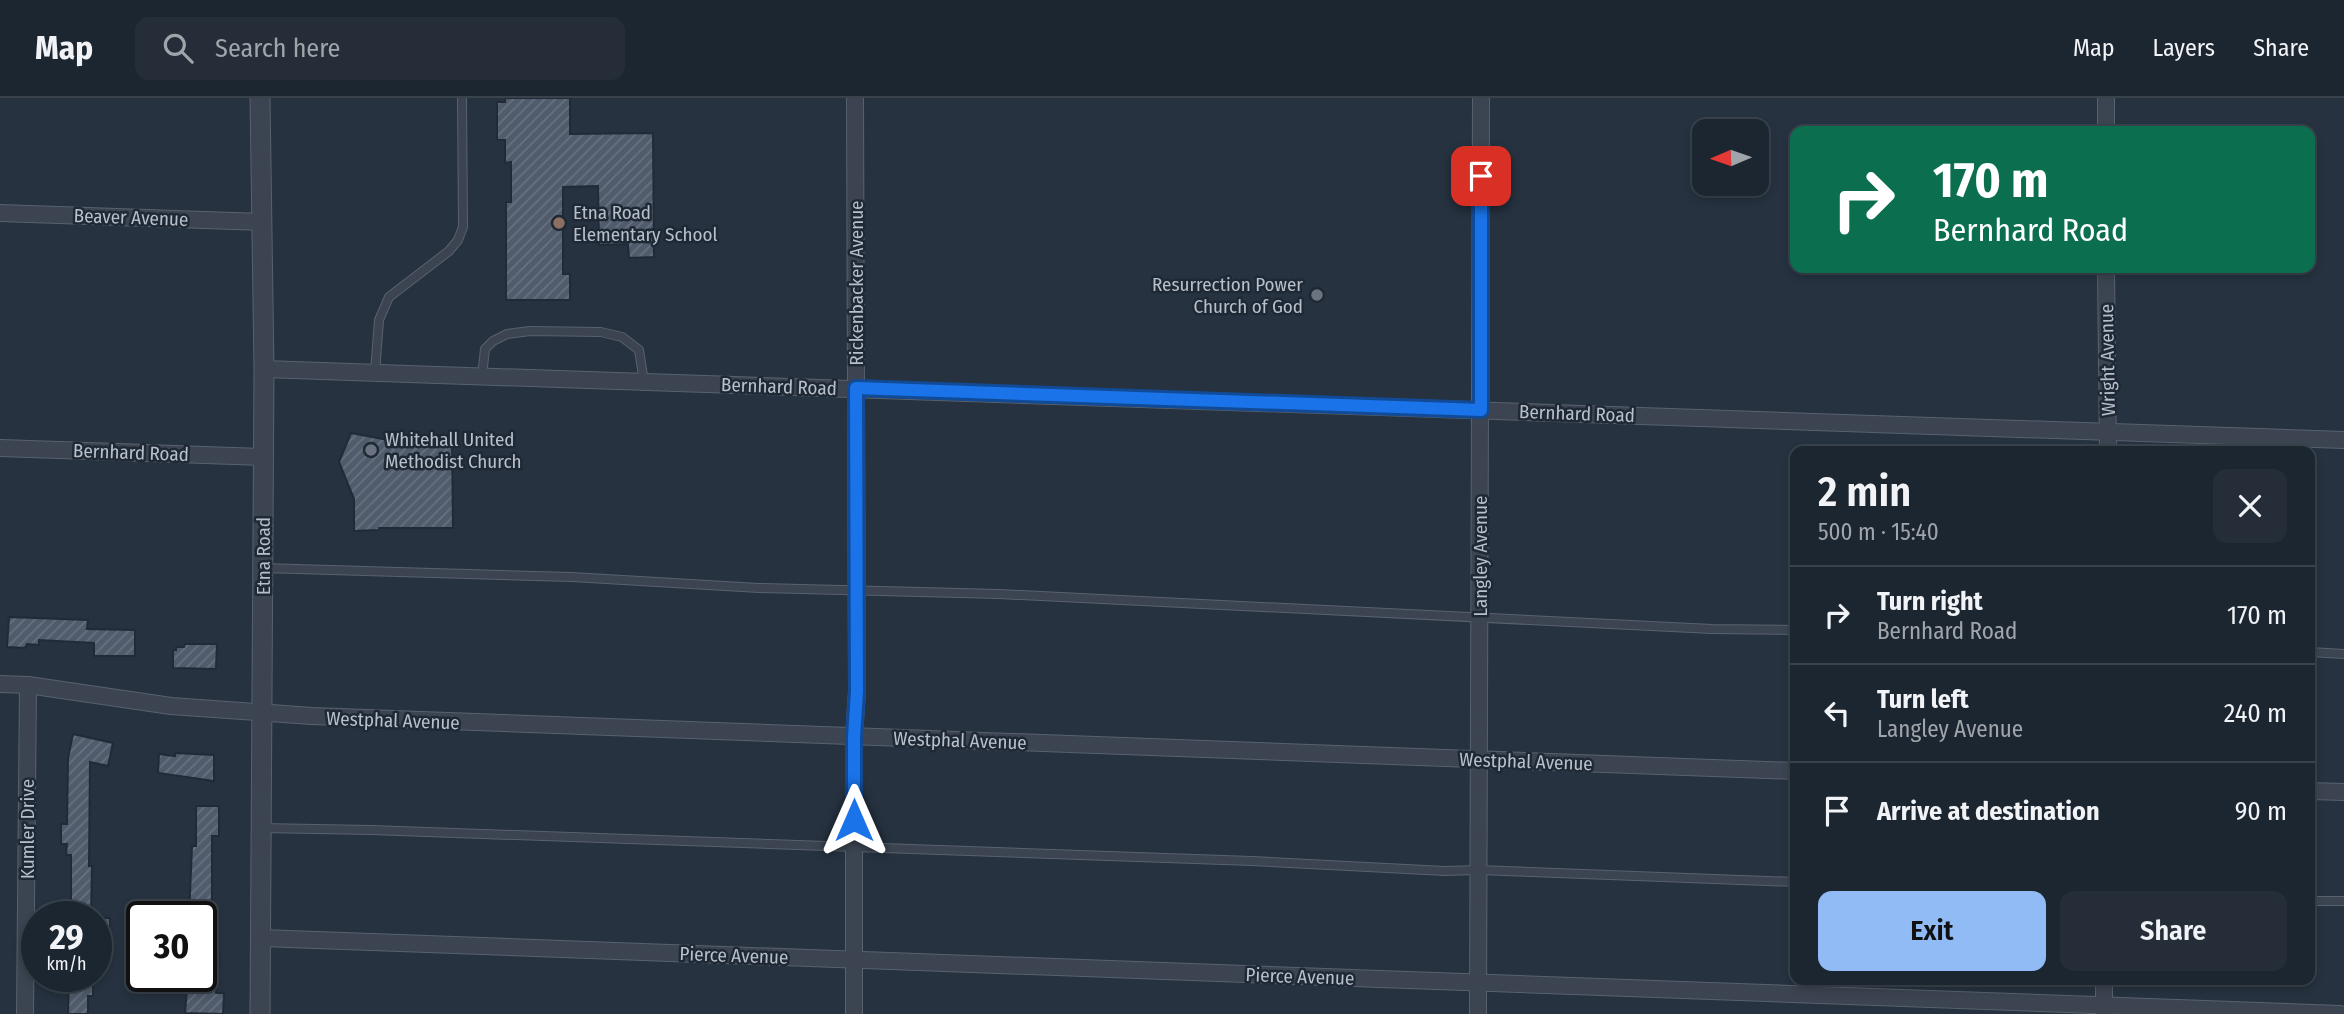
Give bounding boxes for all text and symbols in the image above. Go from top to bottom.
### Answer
search box [135,17,625,80]
text: Map [35,28,93,68]
icon: search [159,29,197,67]
text: Search here [215,33,340,64]
text: Map [2073,34,2115,62]
text: Layers [2153,34,2215,62]
text: Share [2253,34,2309,62]
north arrow [1692,119,1769,196]
map controls [1692,119,1769,196]
pin [1451,146,1511,206]
text: 170 m [1933,151,2049,210]
icon: right [1818,154,1909,245]
icon: arrive [1462,157,1500,195]
place label: Etna Road Elementary School [573,201,718,246]
street label: Rickenbacker Avenue [845,201,868,366]
street label: Beaver Avenue [73,204,189,231]
text: Bernhard Road [1933,211,2128,249]
marker: Etna Road Elementary School [551,215,567,231]
place label: Resurrection Power Church of God [1152,273,1303,318]
marker: Resurrection Power Church of God [1309,287,1325,303]
street label: Wright Avenue [2095,304,2120,416]
street label: Bernhard Road [721,373,837,400]
street label: Bernhard Road [1519,400,1635,427]
place label: Whitehall United Methodist Church [385,428,522,473]
street label: Bernhard Road [73,439,189,466]
marker: Whitehall United Methodist Church [363,442,379,458]
text: 2 min [1818,467,1911,517]
button: close [2213,469,2287,543]
street label: Langley Avenue [1469,496,1492,616]
street label: Etna Road [252,517,275,595]
text: 500 m · 15:40 [1818,518,1939,546]
text: Turn right [1877,586,1983,617]
icon: right [1818,596,1856,634]
text: 170 m [2227,600,2287,631]
text: Bernhard Road [1877,617,2017,645]
text: Turn left [1877,684,1969,715]
icon: left [1818,694,1856,732]
text: 240 m [2224,698,2287,729]
street label: Westphal Avenue [326,707,460,734]
text: Langley Avenue [1877,715,2023,743]
street label: Westphal Avenue [893,727,1027,754]
street label: Westphal Avenue [1459,748,1593,775]
street label: Kumler Drive [16,779,39,879]
position arrow [817,783,891,857]
icon: arrive [1818,792,1856,830]
text: Arrive at destination [1877,796,2100,827]
text: 90 m [2235,796,2287,827]
button: Exit [1818,891,2046,971]
button: Share [2060,891,2287,971]
speed limit sign: 30 [126,901,217,992]
text: 29 [49,916,84,958]
street label: Pierce Avenue [679,942,789,969]
text: km/h [46,953,87,975]
street label: Pierce Avenue [1245,963,1355,990]

